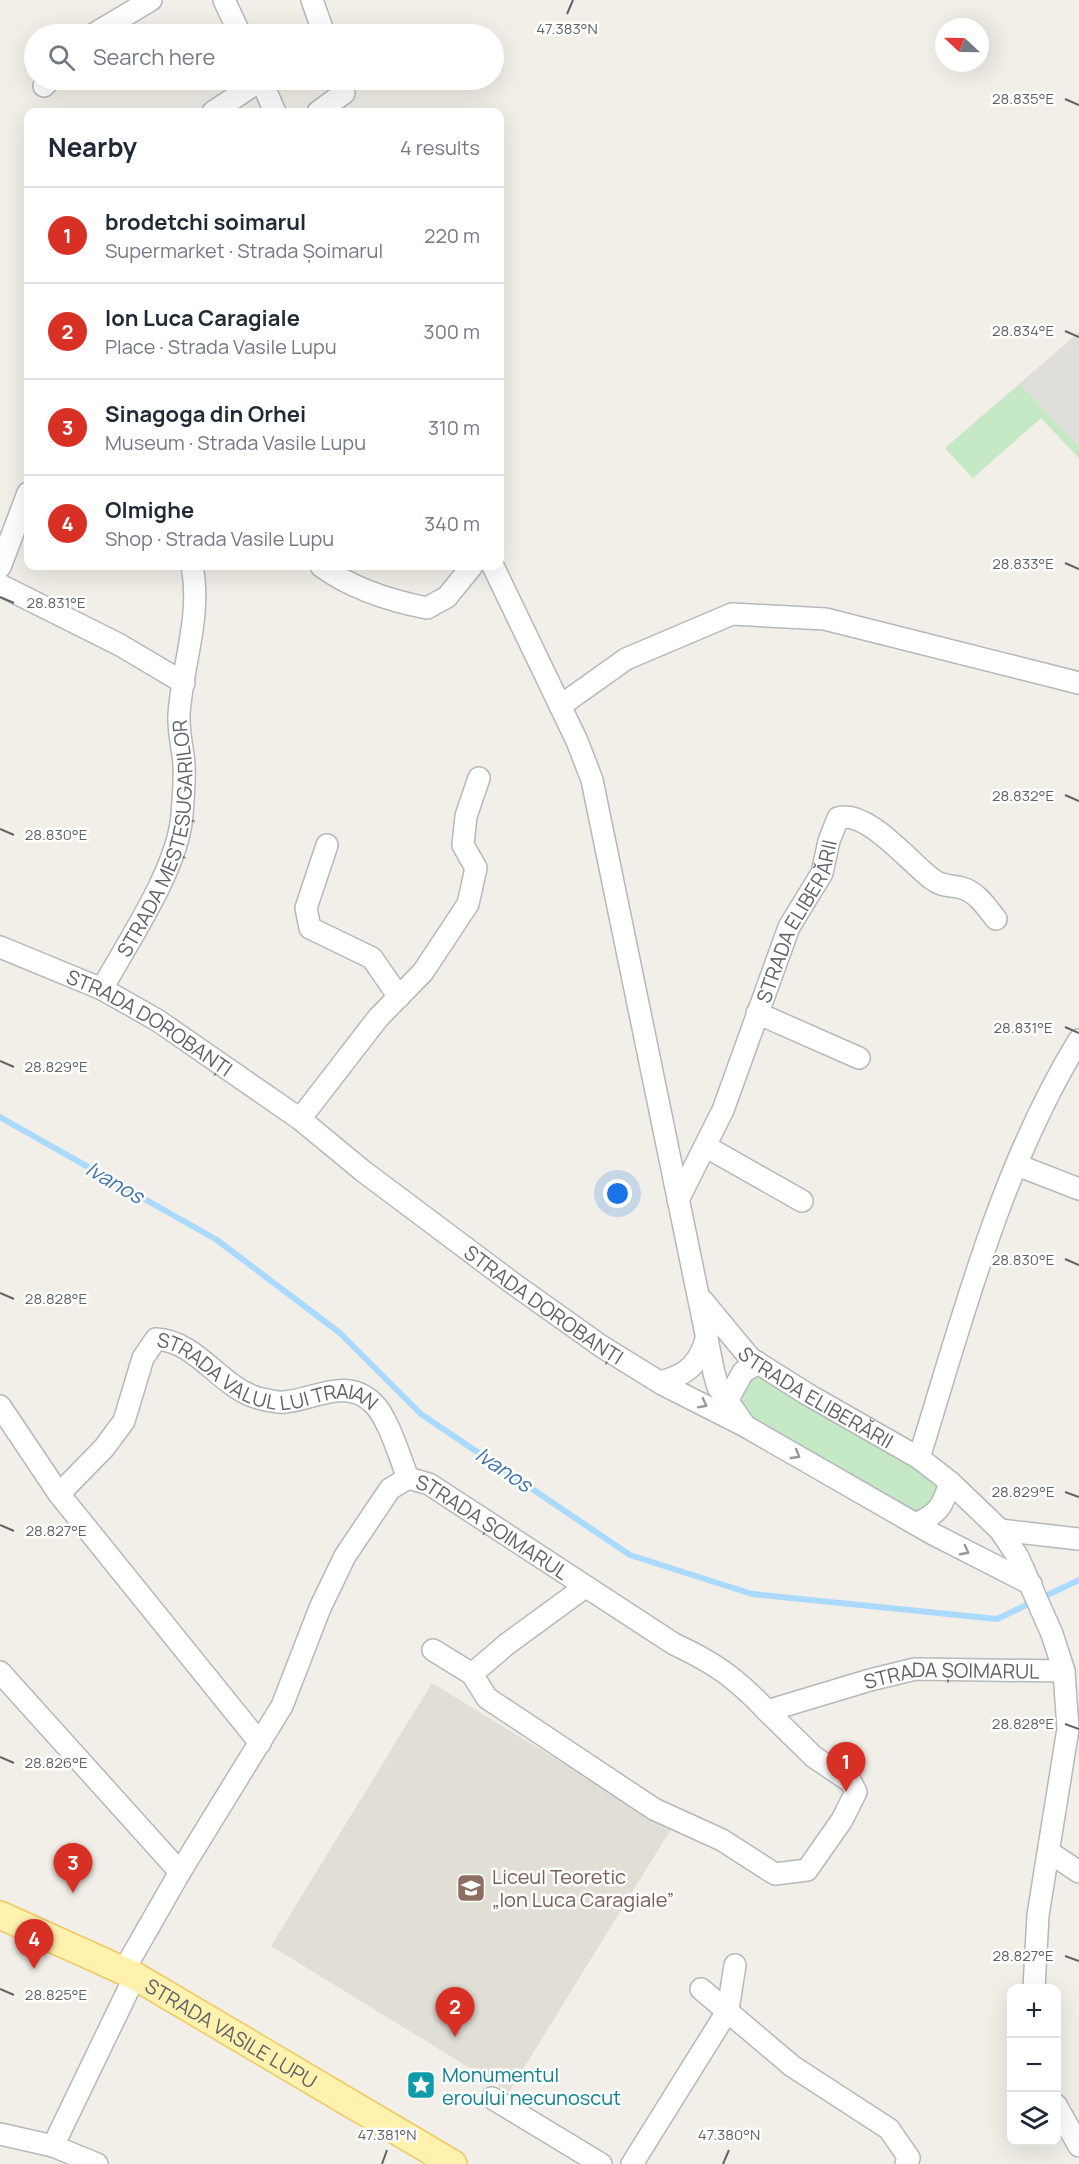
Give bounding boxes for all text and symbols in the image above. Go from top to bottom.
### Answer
text: 47.383°N [536,18,598,39]
north arrow [935,18,989,72]
search box [24,24,504,90]
icon: search [45,41,78,74]
text: Search here [93,42,215,72]
text: 28.835°E [992,88,1054,109]
text: Nearby [48,129,137,165]
text: 4 results [400,134,480,161]
text: brodetchi soimarul [105,207,306,237]
text: 1 [63,222,72,249]
text: 220 m [424,222,480,249]
text: Supermarket · Strada Șoimarul [105,237,383,264]
text: Ion Luca Caragiale [105,303,300,333]
text: 2 [62,318,73,345]
text: 300 m [424,318,480,345]
text: 28.834°E [992,320,1054,341]
text: Place · Strada Vasile Lupu [105,333,337,360]
text: Sinagoga din Orhei [105,399,306,429]
text: 3 [62,414,73,441]
text: 310 m [428,414,480,441]
text: Museum · Strada Vasile Lupu [105,429,366,456]
text: Olmighe [105,495,194,525]
text: 4 [61,510,74,537]
text: 340 m [424,510,480,537]
text: Shop · Strada Vasile Lupu [105,525,334,552]
text: 28.833°E [992,553,1054,574]
text: 28.831°E [26,592,86,613]
street label: STRADA MEȘTEȘUGARILOR [110,719,198,962]
text: 28.832°E [992,785,1054,806]
text: 28.830°E [25,824,87,845]
street label: STRADA ELIBERĂRII [749,837,842,1006]
street label: STRADA DOROBANȚI [63,962,238,1082]
text: 28.831°E [993,1017,1053,1038]
text: 28.829°E [25,1056,87,1077]
water label: Ivanos [81,1154,151,1211]
your location [603,1179,632,1208]
street label: STRADA DOROBANȚI [459,1238,629,1370]
text: 28.830°E [992,1249,1054,1270]
text: 28.828°E [25,1288,87,1309]
street label: STRADA VALUL LUI TRAIAN [155,1325,384,1416]
street label: STRADA ELIBERĂRII [732,1340,898,1454]
one-way arrow [696,1397,707,1408]
water label: Ivanos [470,1440,539,1499]
one-way arrow [790,1448,800,1459]
street label: STRADA ȘOIMARUL [413,1468,574,1585]
text: 28.829°E [992,1481,1054,1502]
text: 28.827°E [25,1520,87,1541]
one-way arrow [959,1544,970,1555]
street label: STRADA ȘOIMARUL [860,1655,1040,1695]
text: 28.828°E [992,1713,1054,1734]
pin: 1 [826,1742,866,1792]
text: 28.826°E [25,1752,87,1773]
pin: 3 [54,1844,92,1893]
place label: Liceul Teoretic „Ion Luca Caragiale” [492,1863,674,1913]
school or university icon: Liceul Teoretic „Ion Luca Caragiale” [455,1872,487,1904]
pin: 4 [15,1920,54,1969]
text: 28.827°E [992,1945,1054,1966]
street label: STRADA VASILE LUPU [140,1972,322,2094]
text: 28.825°E [25,1984,87,2005]
map controls [1007,1984,1061,2146]
button: + [1007,1984,1061,2038]
pin: 2 [436,1988,474,2037]
button: − [1007,2038,1061,2092]
place label: Monumentul eroului necunoscut [442,2061,621,2111]
place icon: Monumentul eroului necunoscut [405,2069,437,2101]
button: layers [1007,2092,1061,2146]
text: 47.381°N [357,2124,417,2145]
text: 47.380°N [698,2124,760,2145]

